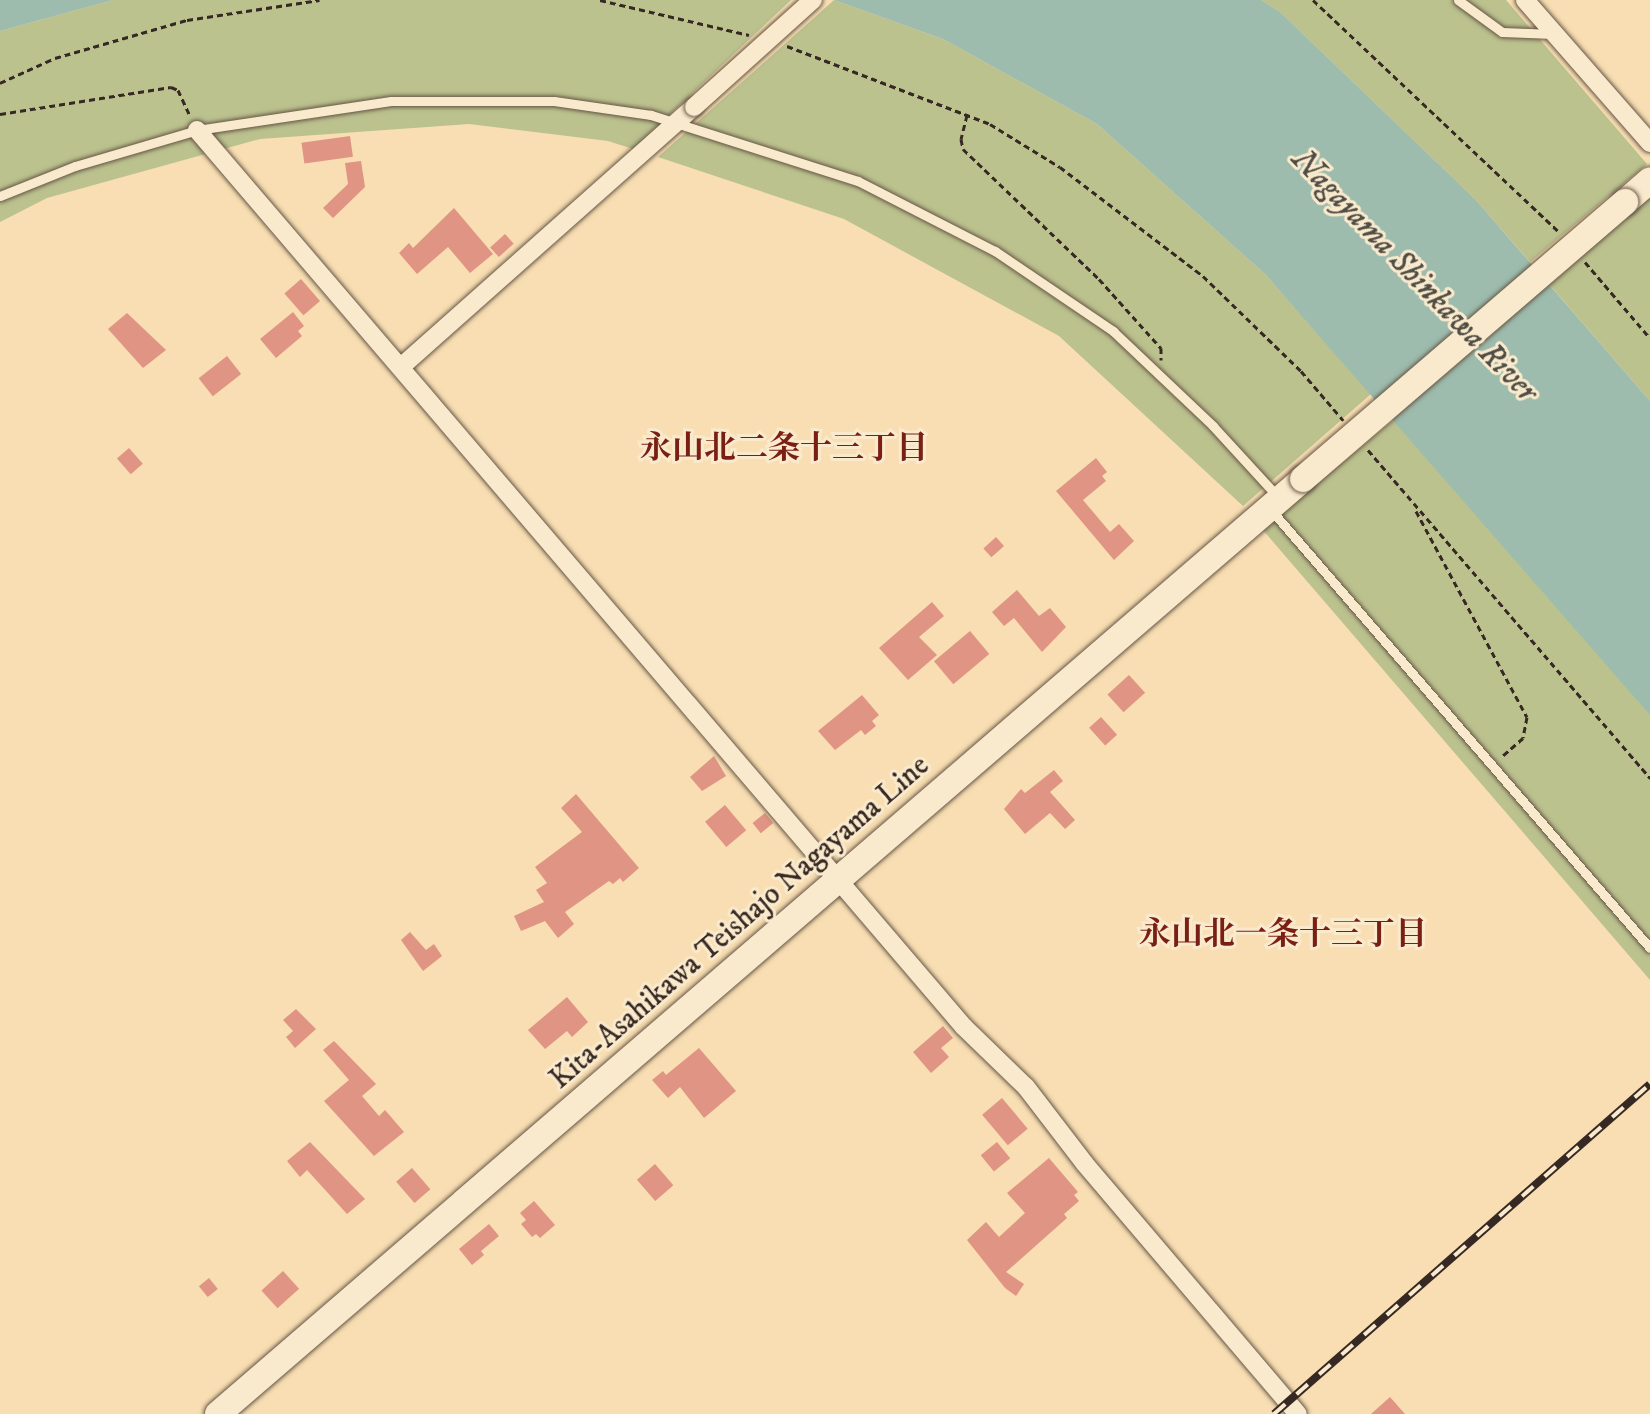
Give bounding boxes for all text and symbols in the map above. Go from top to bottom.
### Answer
water label: Nagayama Shinkawa River [1283,141,1545,411]
district label: 永山北二条十三丁目 [640,430,928,468]
street label: Kita-Asahikawa Teishajo Nagayama Line [543,748,937,1098]
district label: 永山北一条十三丁目 [1139,916,1427,954]

